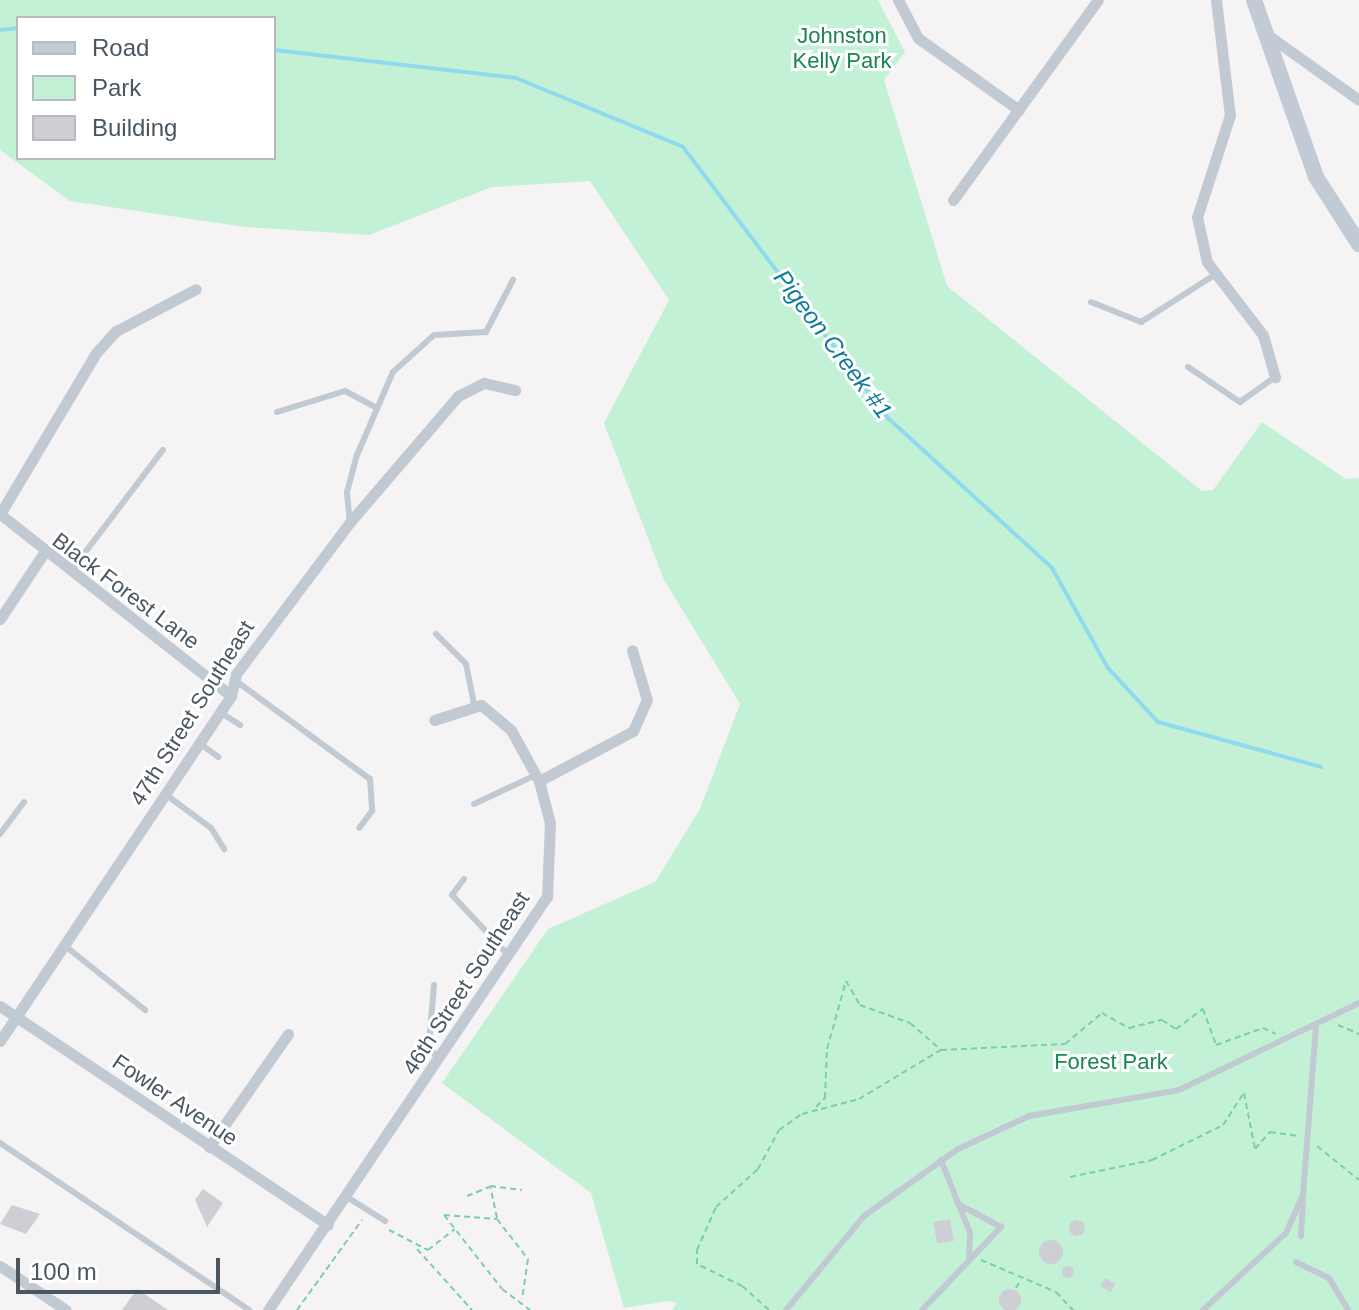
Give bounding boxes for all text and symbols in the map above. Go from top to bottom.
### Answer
legend [16,16,276,160]
park label: Johnston Kelly Park [792,22,892,74]
text: Road [92,34,149,61]
text: Park [92,74,141,101]
text: Building [92,114,177,141]
water label: Pigeon Creek #1 [768,264,898,424]
street label: Black Forest Lane [47,527,205,655]
street label: 47th Street Southeast [124,616,260,810]
street label: 46th Street Southeast [397,887,535,1079]
street label: Fowler Avenue [107,1048,243,1152]
park label: Forest Park [1054,1049,1168,1075]
scale bar [20,1242,224,1292]
text: 100 m [30,1258,97,1285]

